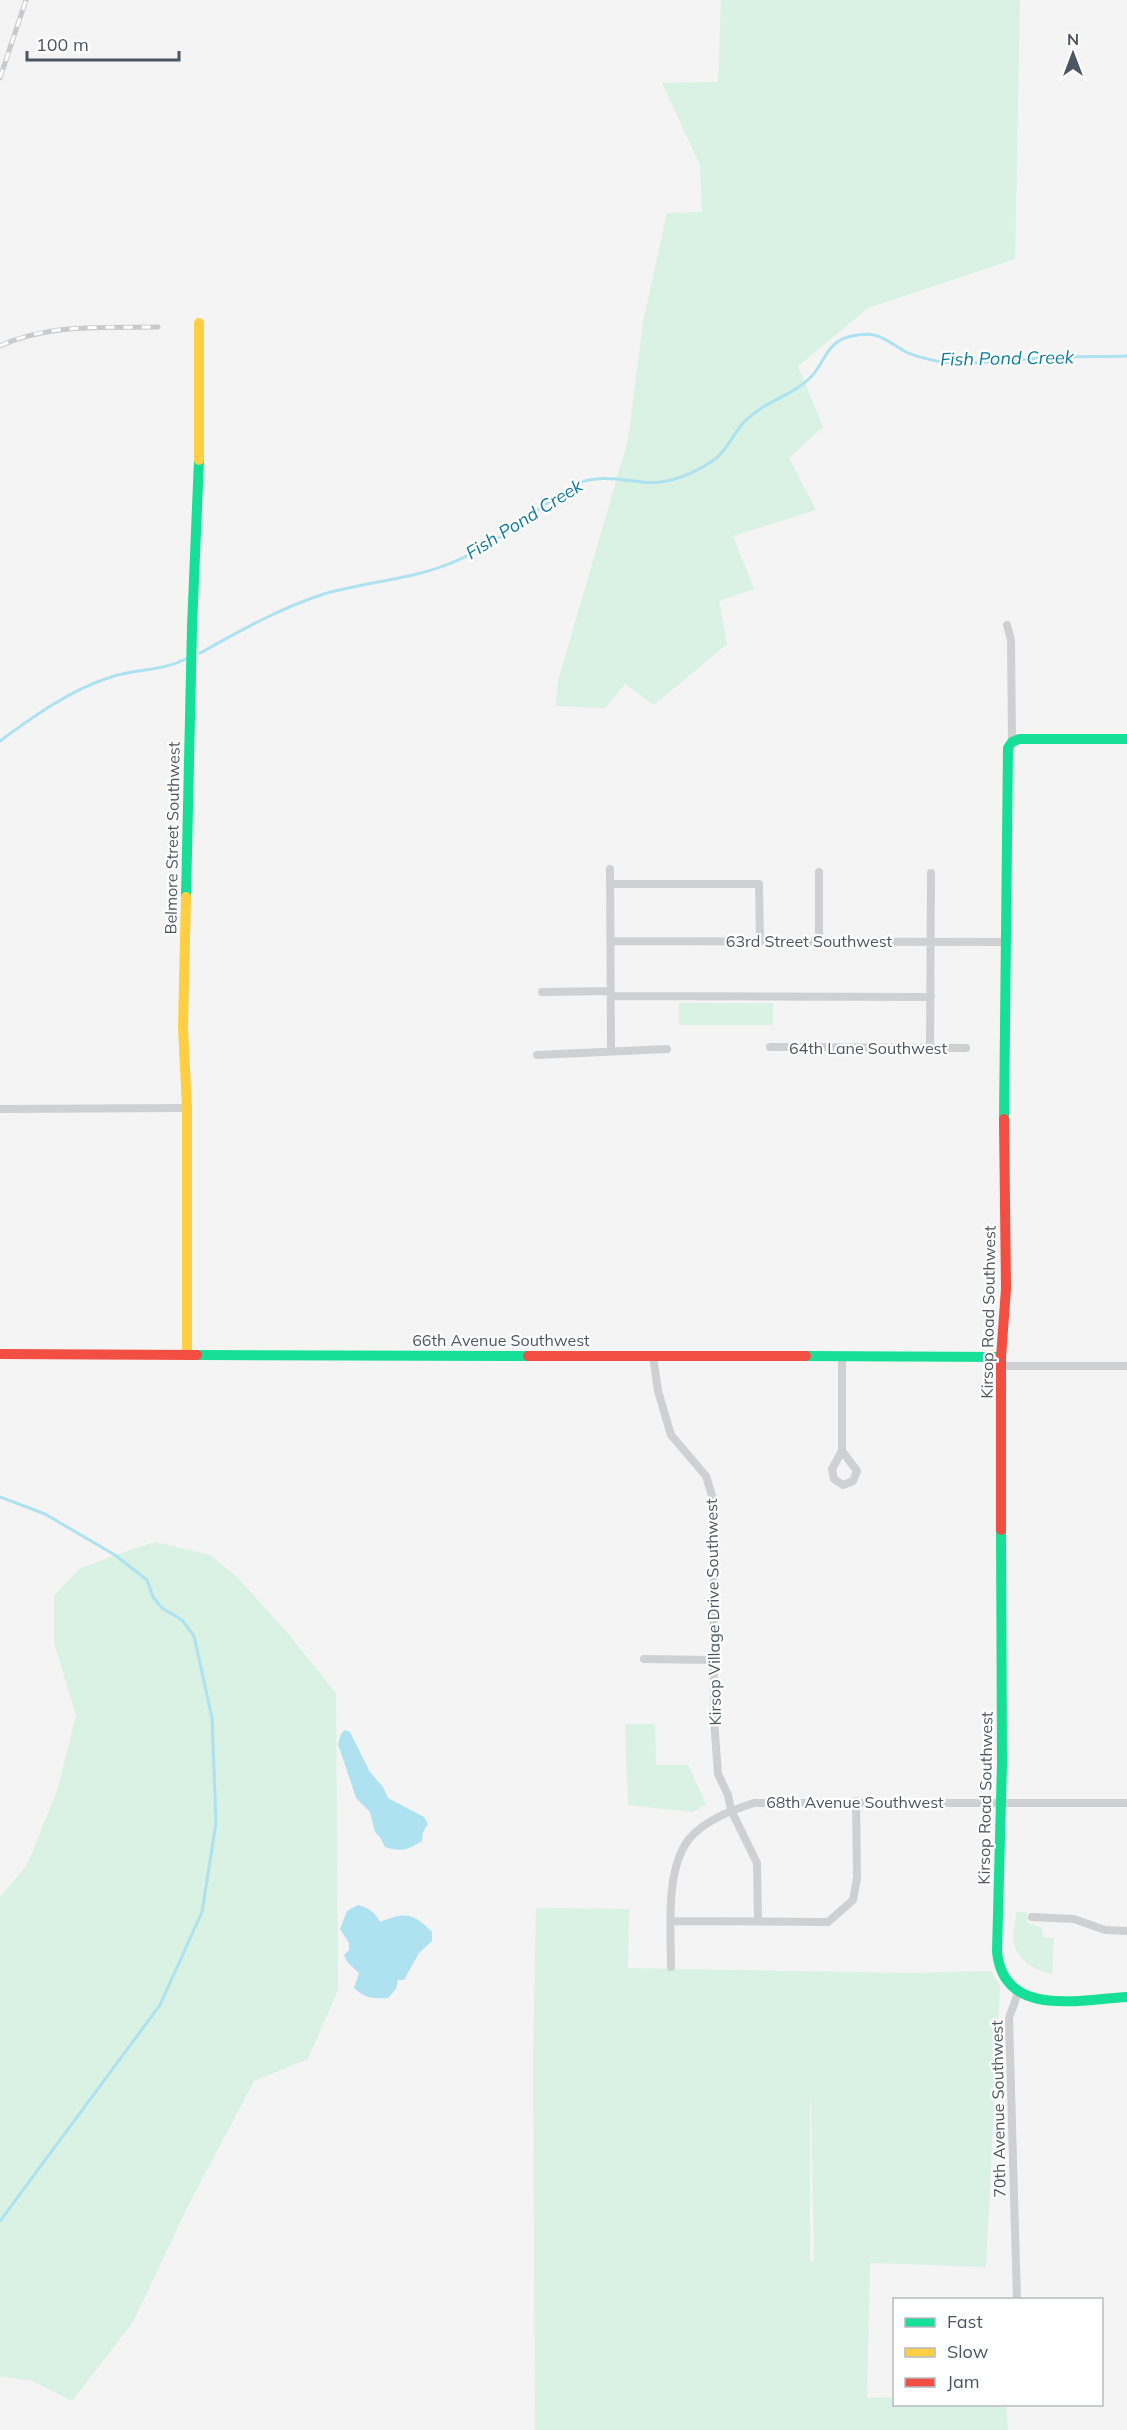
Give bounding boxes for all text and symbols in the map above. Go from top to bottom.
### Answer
scale bar [27,24,178,62]
north arrow [1043,24,1103,84]
text: N [1067,29,1079,49]
text: 100 m [36,33,89,56]
water label: Fish Pond Creek [940,345,1075,371]
water label: Fish Pond Creek [461,473,587,564]
street label: Belmore Street Southwest [160,741,184,935]
street label: 63rd Street Southwest [726,931,893,951]
street label: 64th Lane Southwest [789,1038,947,1058]
street label: Kirsop Road Southwest [976,1225,1000,1399]
street label: 66th Avenue Southwest [412,1330,590,1350]
street label: Kirsop Village Drive Southwest [701,1498,725,1726]
street label: Kirsop Road Southwest [973,1711,997,1885]
street label: 68th Avenue Southwest [766,1792,944,1812]
street label: 70th Avenue Southwest [986,2020,1010,2198]
legend [893,2298,1103,2406]
text: Fast [947,2310,983,2333]
text: Slow [947,2340,989,2363]
text: Jam [947,2370,980,2393]

